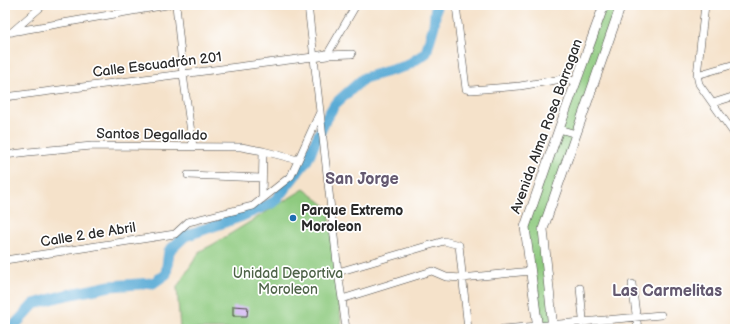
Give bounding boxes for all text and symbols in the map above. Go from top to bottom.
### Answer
street label: Avenida Alma Rosa Barragan [507,36,586,216]
street label: Calle Escuadrón 201 [92,48,223,81]
street label: Santos Degallado [96,125,208,144]
district label: San Jorge [325,170,399,189]
place label: Parque Extremo Moroleon [301,202,403,235]
marker: Parque Extremo Moroleon [288,213,298,223]
street label: Calle 2 de Abril [39,219,137,250]
park label: Unidad Deportiva Moroleon [233,265,343,298]
district label: Las Carmelitas [612,282,722,301]

